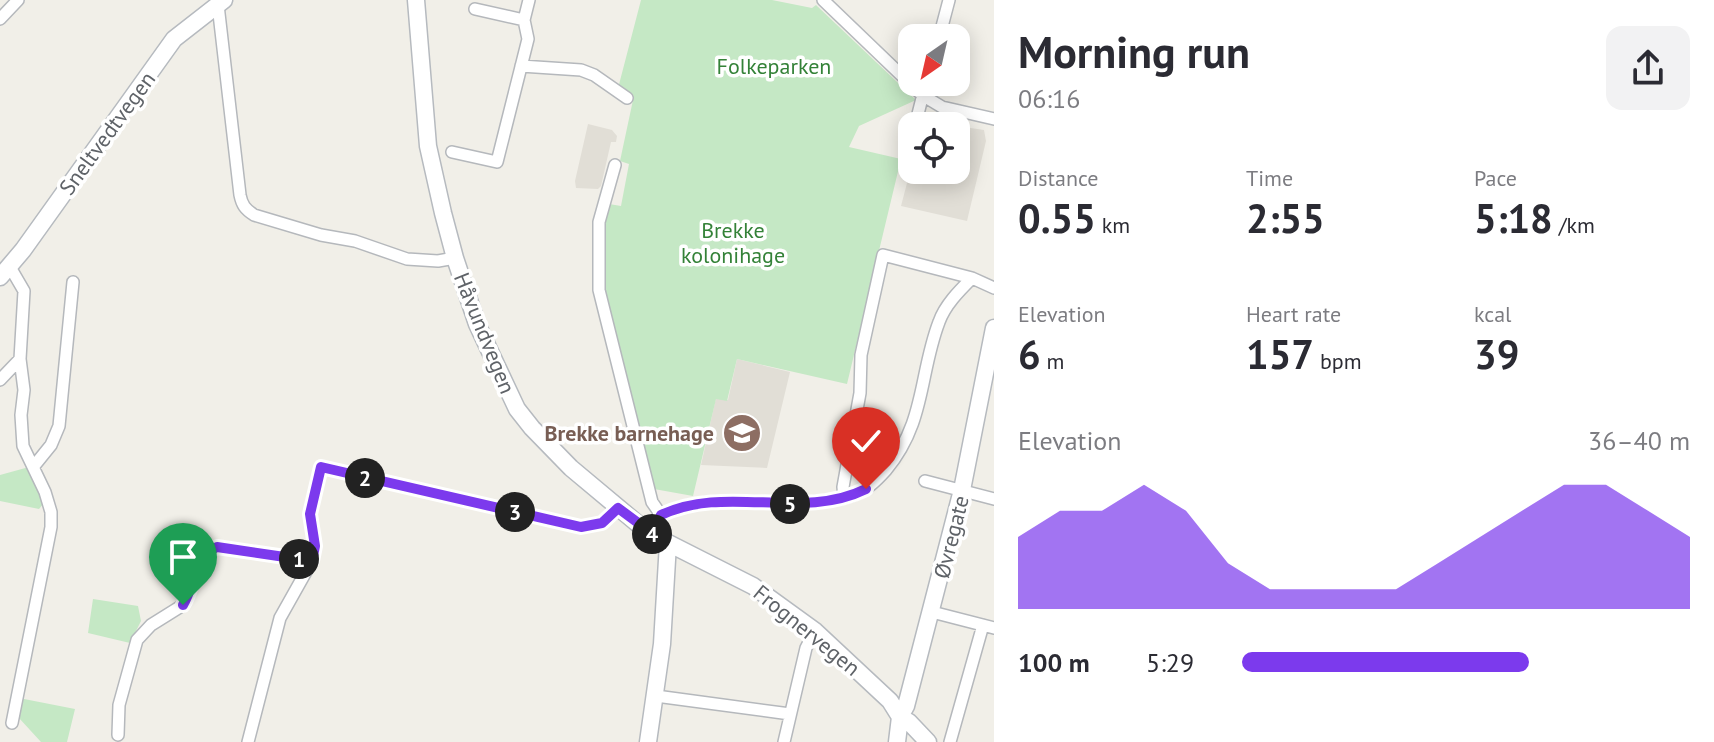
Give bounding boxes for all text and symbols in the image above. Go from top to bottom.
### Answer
text: Morning run [1018,23,1250,80]
north arrow [898,24,970,96]
map controls [898,24,970,184]
button: share [1606,26,1690,110]
park label: Folkeparken [717,52,831,80]
street label: Sneltvedtvegen [53,66,161,200]
text: 06:16 [1018,82,1080,115]
button: locate [898,112,970,184]
text: Distance [1018,164,1099,192]
text: Time [1246,164,1293,192]
text: Pace [1474,164,1517,192]
text: 0.55 [1018,192,1096,244]
text: 2:55 [1246,192,1325,244]
text: 5:18 [1474,192,1553,244]
text: km [1096,211,1130,239]
text: /km [1553,211,1595,239]
park label: Brekke kolonihage [681,216,785,269]
street label: Håvundvegen [448,268,522,398]
text: Elevation [1018,300,1106,328]
text: Heart rate [1246,300,1341,328]
text: kcal [1474,300,1512,328]
text: 6 [1018,328,1041,380]
text: 157 [1246,328,1314,380]
text: 39 [1474,328,1519,380]
text: m [1041,347,1064,375]
text: bpm [1314,347,1362,375]
pin [832,407,900,489]
school or university icon: Brekke barnehage [721,412,763,454]
place label: Brekke barnehage [545,419,714,447]
icon: check [844,419,888,463]
text: Elevation [1018,424,1122,457]
text: 36–40 m [1588,424,1690,457]
pin: 2 [345,458,385,498]
text: 2 [359,464,371,492]
pin: 5 [770,484,810,524]
text: 5 [784,490,796,518]
pin: 3 [495,492,535,532]
street label: Øvregate [927,492,975,582]
text: 3 [509,498,521,526]
pin: 4 [632,514,672,554]
text: 4 [646,520,658,548]
pin [149,523,217,605]
icon: arrive [161,535,205,579]
pin: 1 [279,539,319,579]
text: 1 [293,545,305,573]
street label: Frognervegen [748,578,866,682]
text: 100 m [1018,646,1090,679]
text: 5:29 [1146,646,1194,679]

